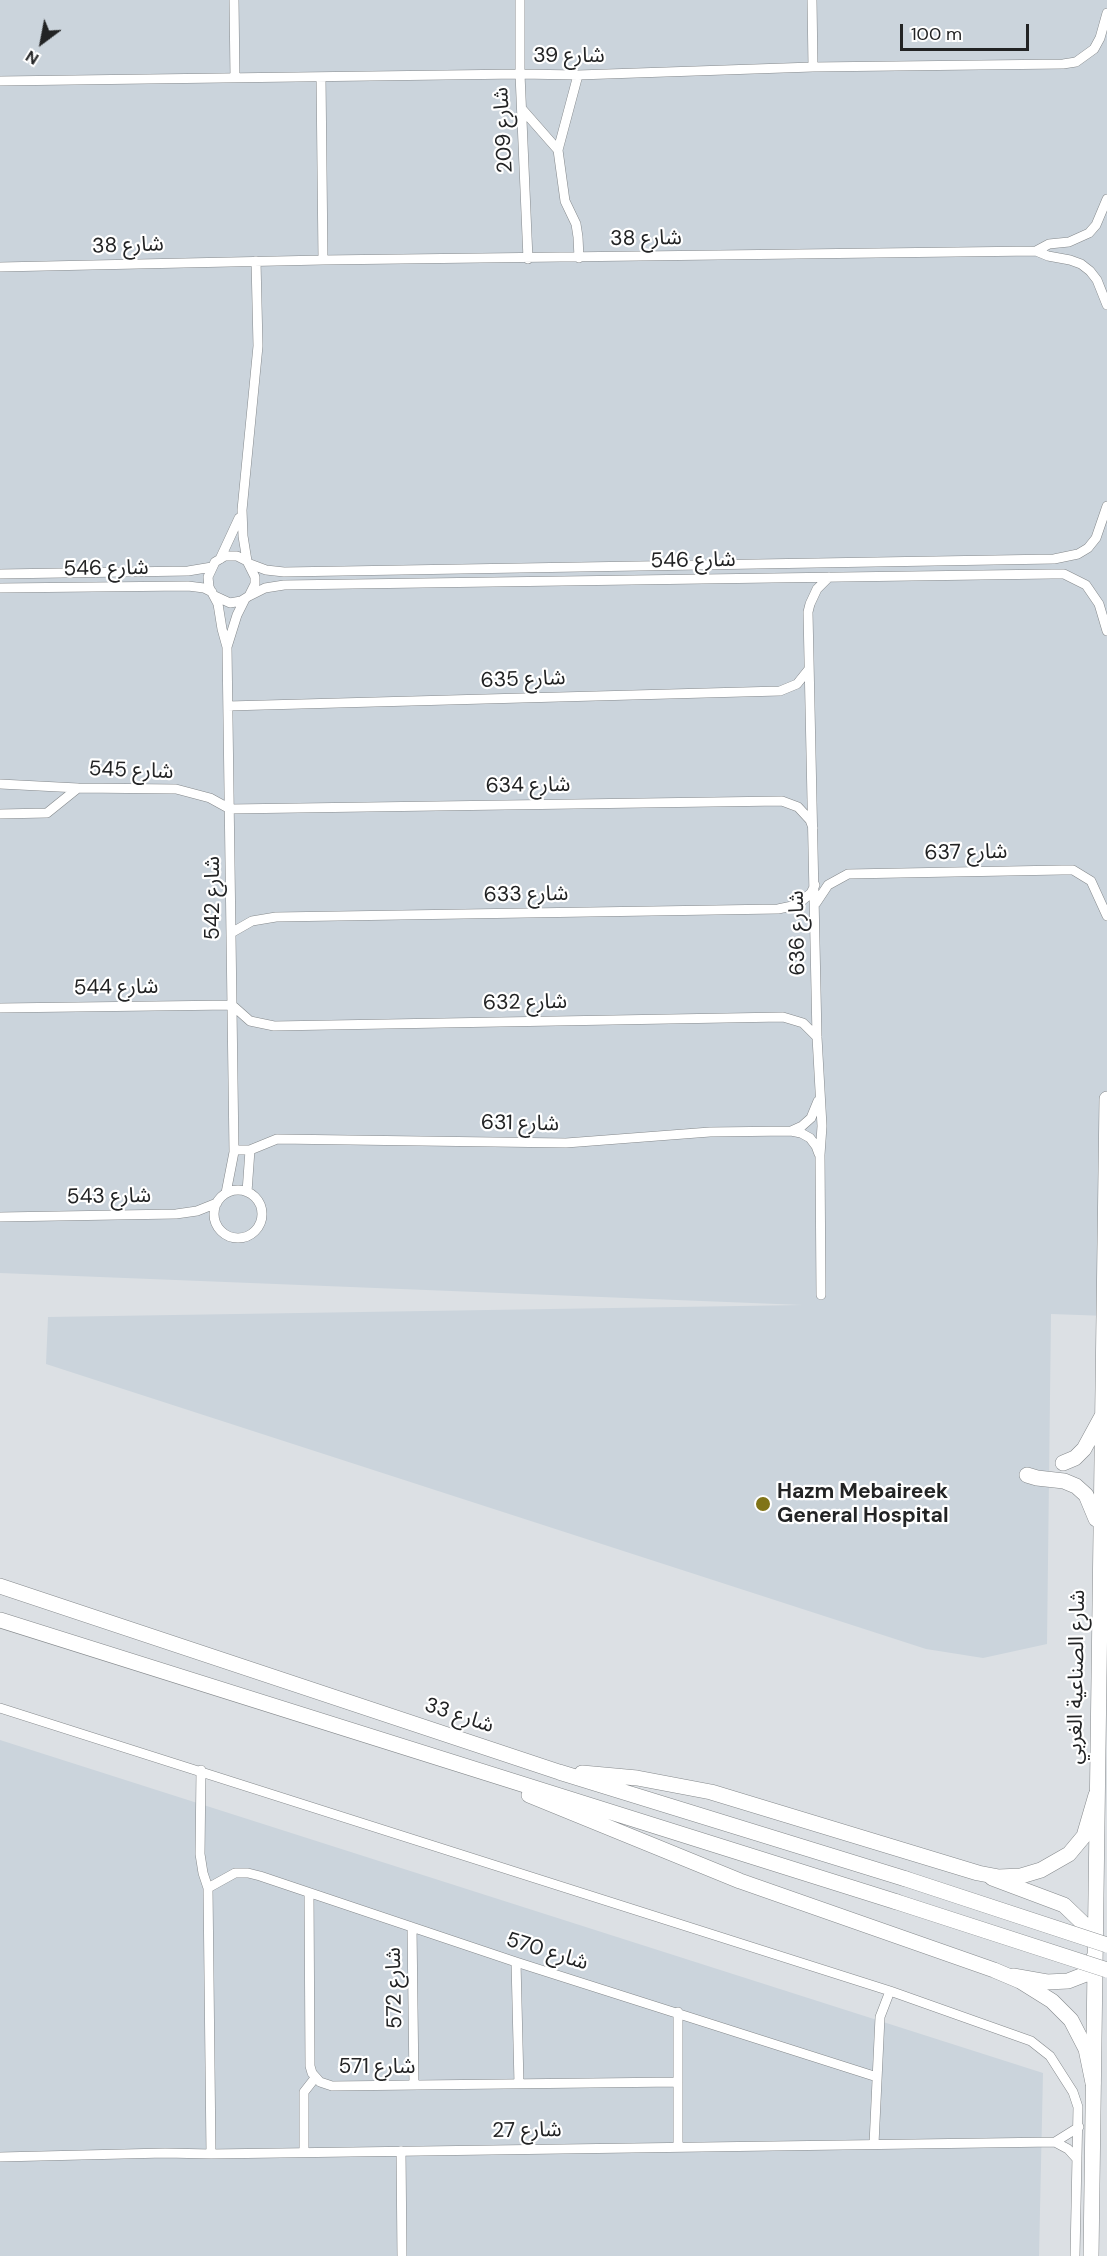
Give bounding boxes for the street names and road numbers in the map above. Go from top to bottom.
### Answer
street label: شارع 39 [533,43,605,69]
street label: شارع 209 [489,86,519,174]
street label: شارع 38 [610,226,682,252]
street label: شارع 38 [92,232,164,260]
street label: شارع 546 [650,548,736,574]
street label: شارع 546 [63,556,149,582]
street label: شارع 635 [480,666,566,694]
street label: شارع 545 [88,757,174,785]
street label: شارع 634 [485,773,571,799]
street label: شارع 637 [924,840,1008,866]
street label: شارع 542 [200,856,226,940]
street label: شارع 633 [484,882,568,908]
street label: شارع 636 [785,890,811,976]
street label: شارع 544 [73,975,159,1001]
street label: شارع 632 [483,990,567,1016]
street label: شارع 631 [481,1111,559,1137]
street label: شارع 543 [67,1184,151,1210]
street label: شارع الصناعية الغربي [1063,1589,1091,1765]
street label: شارع 33 [421,1693,497,1739]
street label: شارع 570 [503,1928,591,1976]
street label: شارع 572 [382,1947,408,2029]
street label: شارع 571 [339,2054,415,2080]
street label: شارع 27 [492,2118,562,2144]

